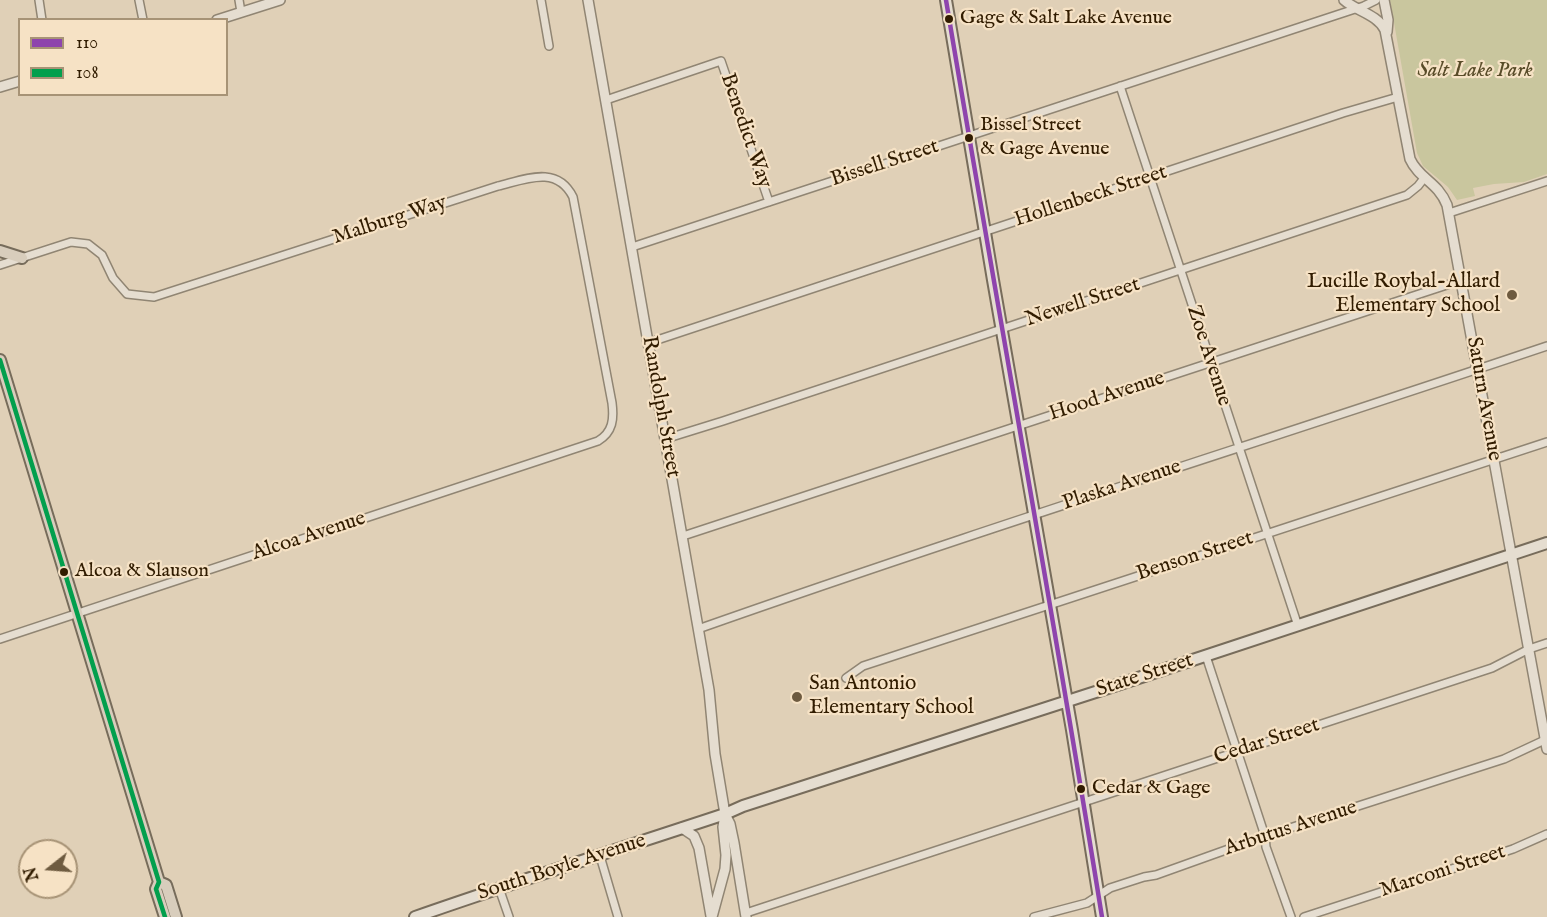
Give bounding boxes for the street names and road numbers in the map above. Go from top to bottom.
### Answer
street label: Benedict Way [714,70,776,192]
street label: Bissell Street [828,135,942,193]
street label: Hollenbeck Street [1012,160,1170,234]
street label: Malburg Way [330,191,450,251]
street label: Newell Street [1023,273,1143,333]
street label: Zoe Avenue [1180,302,1236,410]
street label: Randolph Street [635,334,685,480]
street label: Saturn Avenue [1460,335,1506,463]
street label: Hood Avenue [1046,366,1168,428]
street label: Plaska Avenue [1059,455,1185,517]
street label: Alcoa Avenue [249,507,369,567]
street label: Benson Street [1133,526,1257,588]
street label: State Street [1093,648,1197,704]
street label: Cedar Street [1211,713,1323,771]
street label: Arbutus Avenue [1221,796,1361,862]
street label: South Boyle Avenue [475,829,649,907]
street label: Marconi Street [1377,840,1509,904]

